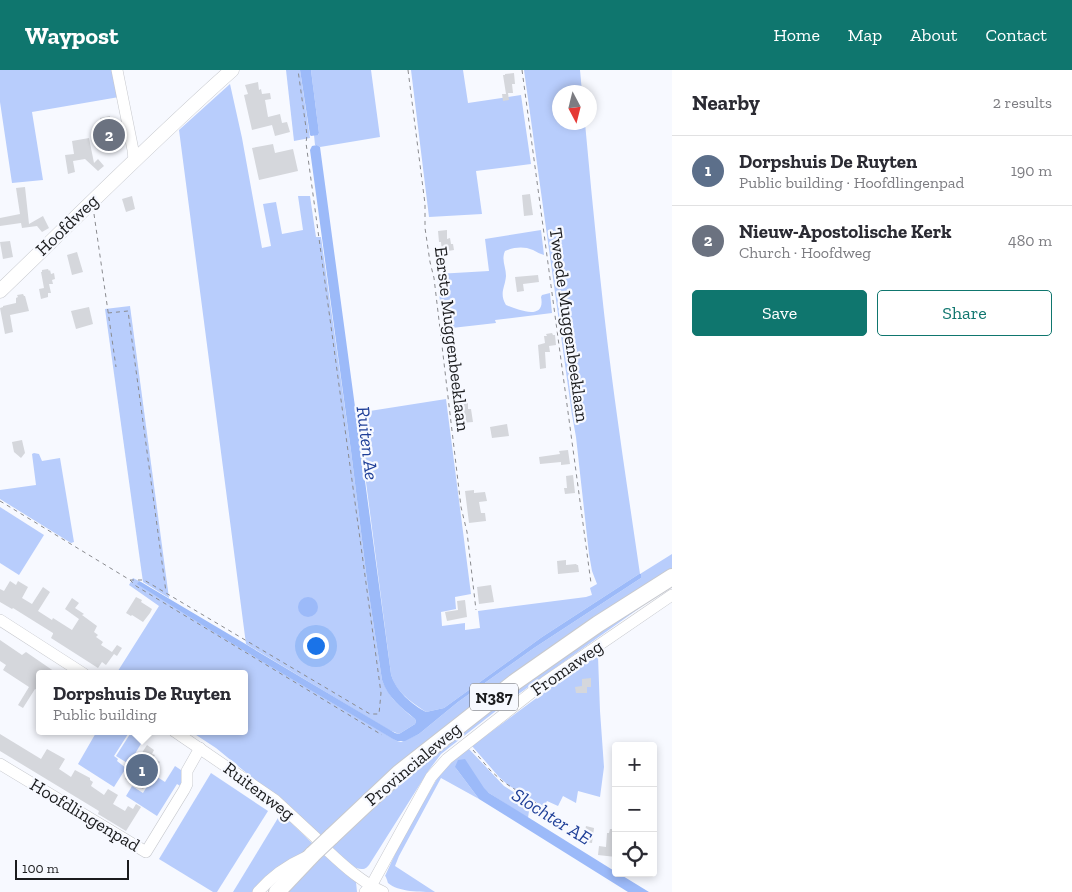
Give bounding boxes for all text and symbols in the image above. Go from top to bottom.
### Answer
text: Waypost [25,21,119,50]
text: Home [773,24,820,46]
text: Map [848,24,882,46]
text: About [910,24,957,46]
text: Contact [985,24,1047,46]
north arrow [552,85,597,130]
text: Nearby [692,90,760,115]
text: 2 results [993,93,1052,112]
pin: 2 [93,116,125,154]
text: Dorpshuis De Ruyten [739,150,917,173]
text: 1 [705,161,711,180]
text: 190 m [1011,161,1052,180]
text: Public building · Hoofdlingenpad [739,173,964,192]
street label: Hoofdweg [31,190,103,260]
text: Nieuw-Apostolische Kerk [739,220,951,243]
street label: Tweede Muggenbeeklaan [544,226,594,424]
text: 2 [704,231,712,250]
text: 480 m [1008,231,1052,250]
text: Church · Hoofdweg [739,243,871,262]
street label: Eerste Muggenbeeklaan [430,245,474,433]
button: Save [692,290,867,336]
button: Share [877,290,1052,336]
water label: Ruiten Ae [352,405,383,481]
your location [303,633,329,659]
street label: Fromaweg [527,635,607,701]
popup [36,670,248,735]
text: Dorpshuis De Ruyten [53,682,231,705]
road number: N387 [470,684,518,710]
text: Public building [53,705,157,724]
street label: Provincialeweg [361,717,466,810]
map controls [612,742,657,877]
button: + [612,742,657,787]
pin: 1 [126,751,158,789]
street label: Ruitenweg [219,757,299,825]
street label: Hoofdlingenpad [26,774,144,857]
water label: Slochter AE [508,783,596,850]
button: − [612,787,657,832]
button: locate [612,832,657,877]
scale bar [15,857,129,880]
text: 100 m [22,860,59,877]

